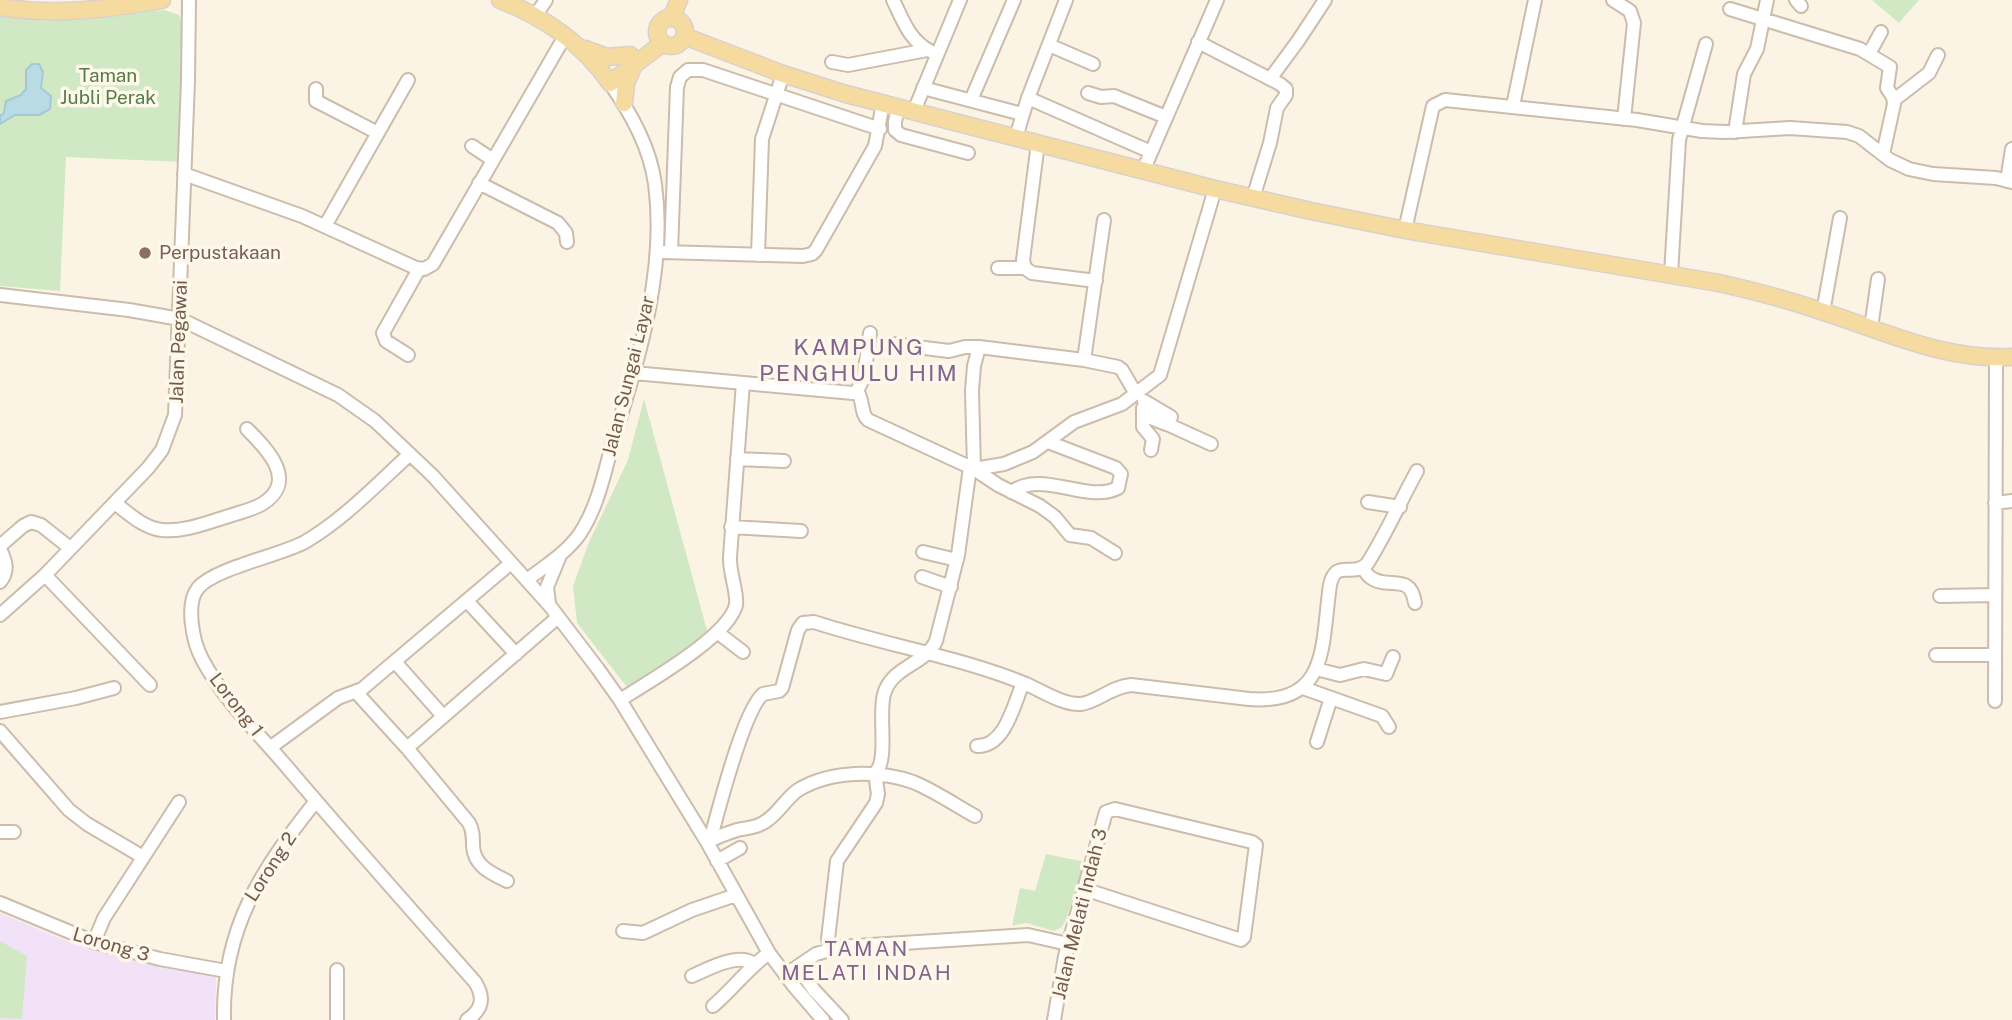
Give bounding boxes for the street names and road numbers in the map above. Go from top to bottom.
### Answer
street label: Jalan Pegawai [165,280,193,404]
street label: Jalan Sungai Layar [598,293,660,459]
street label: Lorong 1 [204,669,268,741]
street label: Jalan Melati Indah 3 [1048,826,1112,1002]
street label: Lorong 2 [240,828,302,906]
street label: Lorong 3 [70,923,152,967]

